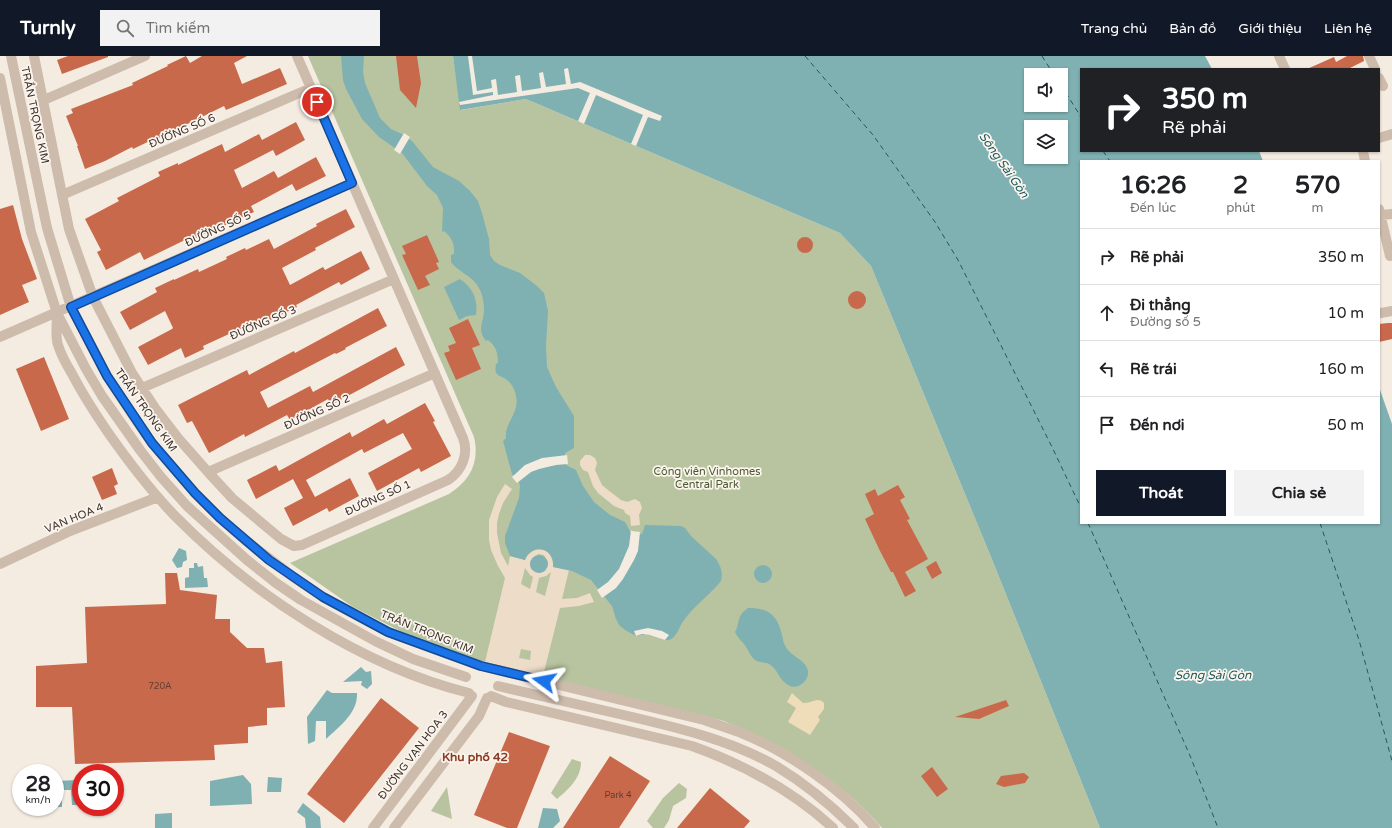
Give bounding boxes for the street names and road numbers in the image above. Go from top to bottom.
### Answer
street label: TRẦN TRỌNG KIM [18,65,53,165]
street label: ĐƯỜNG SỐ 6 [146,110,217,151]
street label: ĐƯỜNG SỐ 5 [182,208,253,249]
street label: ĐƯỜNG SỐ 3 [227,302,298,343]
street label: TRẦN TRỌNG KIM [112,365,181,454]
street label: ĐƯỜNG SỐ 2 [281,391,352,432]
street label: ĐƯỜNG SỐ 1 [342,477,413,518]
street label: VẠN HOA 4 [43,500,105,536]
street label: TRẦN TRỌNG KIM [379,606,476,657]
street label: ĐƯỜNG VẠN HOA 3 [375,707,451,802]

